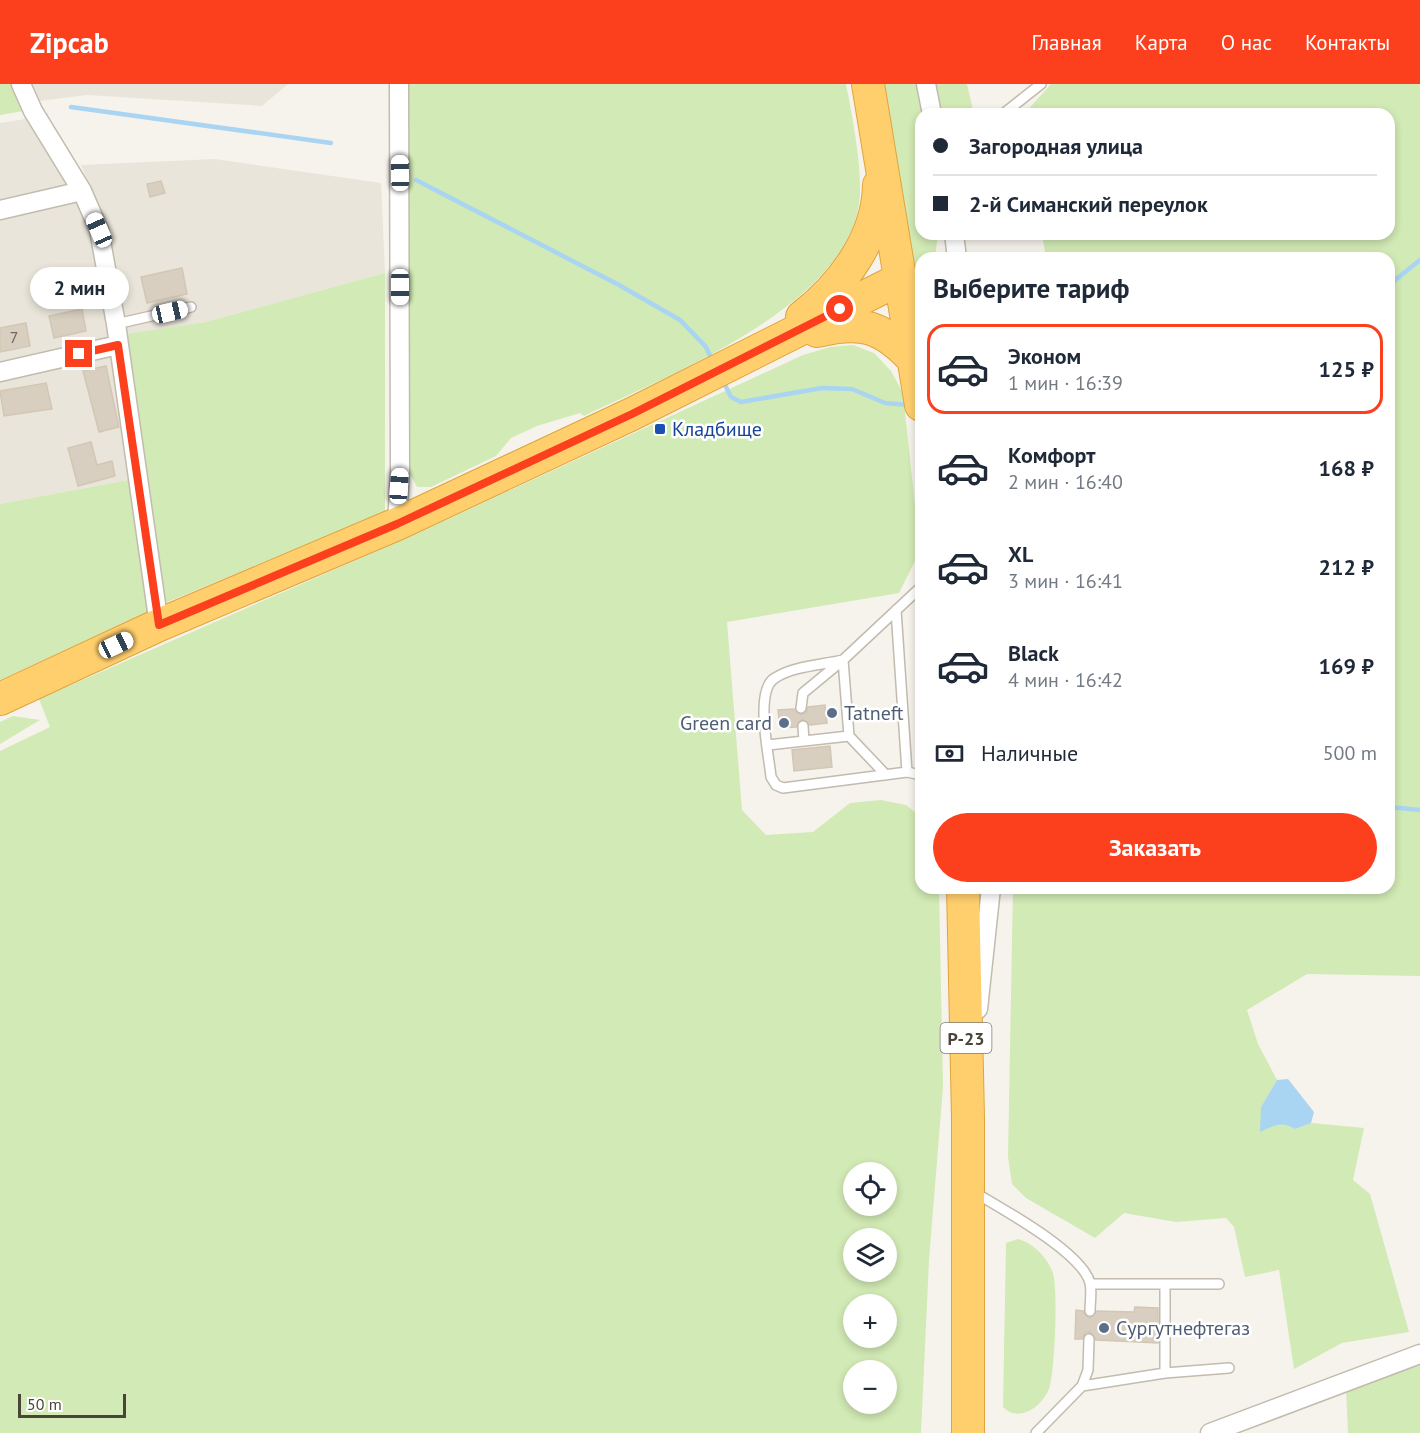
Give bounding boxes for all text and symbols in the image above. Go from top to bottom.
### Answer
text: Zipcab [30,24,109,61]
text: Главная [1031,29,1102,56]
text: Карта [1135,29,1188,56]
text: О нас [1221,29,1272,56]
text: Контакты [1305,29,1390,56]
text: Загородная улица [969,132,1143,160]
car [391,155,409,191]
text: 2-й Симанский переулок [969,190,1208,218]
car [83,210,115,250]
callout: 2 мин [29,267,128,309]
car [391,269,409,305]
text: Выберите тариф [933,271,1129,305]
text: 2 мин [54,275,105,301]
route start [826,295,853,322]
car [150,299,190,325]
house number: 7 [10,327,18,347]
route end [65,340,92,367]
icon: car [936,342,990,396]
text: Эконом [1008,342,1081,370]
text: 125 ₽ [1319,355,1374,383]
text: 1 мин · 16:39 [1008,370,1123,396]
place label: Кладбище [672,416,762,442]
marker: Кладбище [653,422,667,436]
icon: car [936,441,990,495]
text: Комфорт [1008,441,1096,469]
text: 168 ₽ [1319,454,1374,482]
car [389,467,409,505]
text: 2 мин · 16:40 [1008,469,1123,495]
icon: car [936,540,990,594]
text: XL [1008,540,1033,568]
text: 212 ₽ [1319,553,1374,581]
text: 3 мин · 16:41 [1008,568,1123,594]
car [96,629,136,661]
icon: car [936,639,990,693]
text: Black [1008,639,1059,667]
text: 169 ₽ [1319,652,1374,680]
text: 4 мин · 16:42 [1008,667,1123,693]
place label: Tatneft [844,700,904,726]
marker: Tatneft [825,706,839,720]
place label: Green card [680,710,772,736]
marker: Green card [777,716,791,730]
icon: cash [933,737,966,770]
text: Наличные [981,739,1078,767]
text: 500 m [1323,740,1377,766]
button: Заказать [933,813,1377,882]
road number: Р-23 [940,1023,992,1053]
map controls [843,1162,897,1414]
button: locate [843,1162,897,1216]
button: layers [843,1228,897,1282]
button: + [843,1294,897,1348]
place label: Сургутнефтегаз [1116,1315,1250,1341]
marker: Сургутнефтегаз [1097,1321,1111,1335]
button: − [843,1360,897,1414]
scale bar [18,1391,126,1418]
text: 50 m [27,1394,62,1414]

